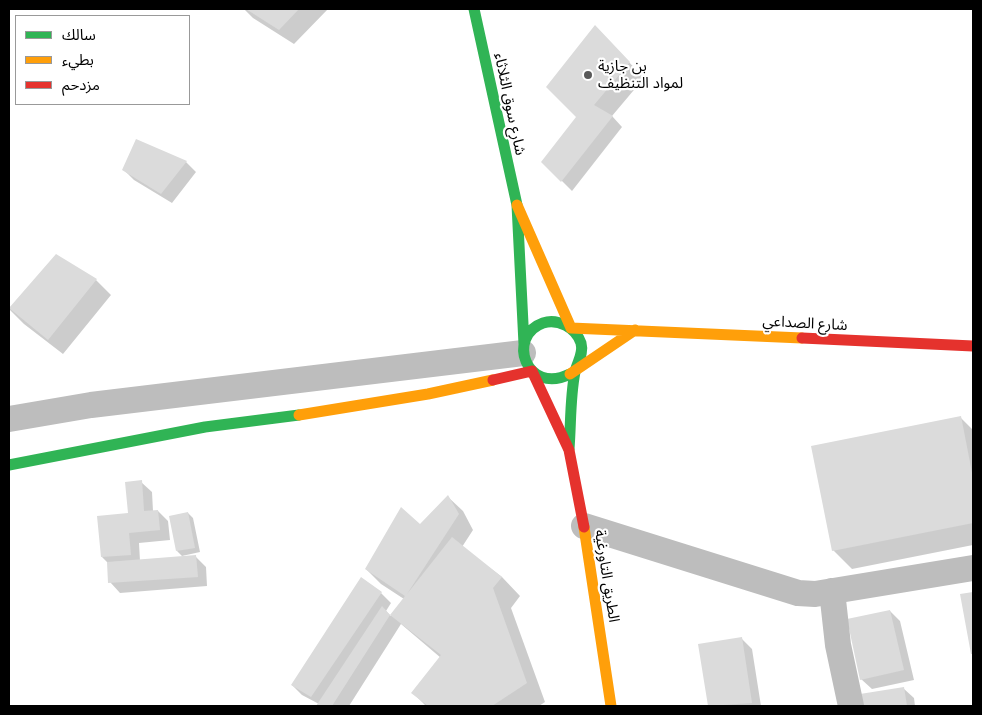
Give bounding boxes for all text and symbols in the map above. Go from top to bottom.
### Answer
legend [15,15,190,105]
text: سالك [62,25,96,43]
text: بطيء [62,50,94,68]
street label: شارع سوق الثلاثاء [490,51,530,157]
place label: بن جازية لمواد التنظيف [598,57,683,92]
marker: بن جازية لمواد التنظيف [582,69,594,81]
text: مزدحم [62,75,100,93]
street label: شارع الصداعي [762,312,848,334]
street label: الطريق التاورغية [591,528,623,624]

